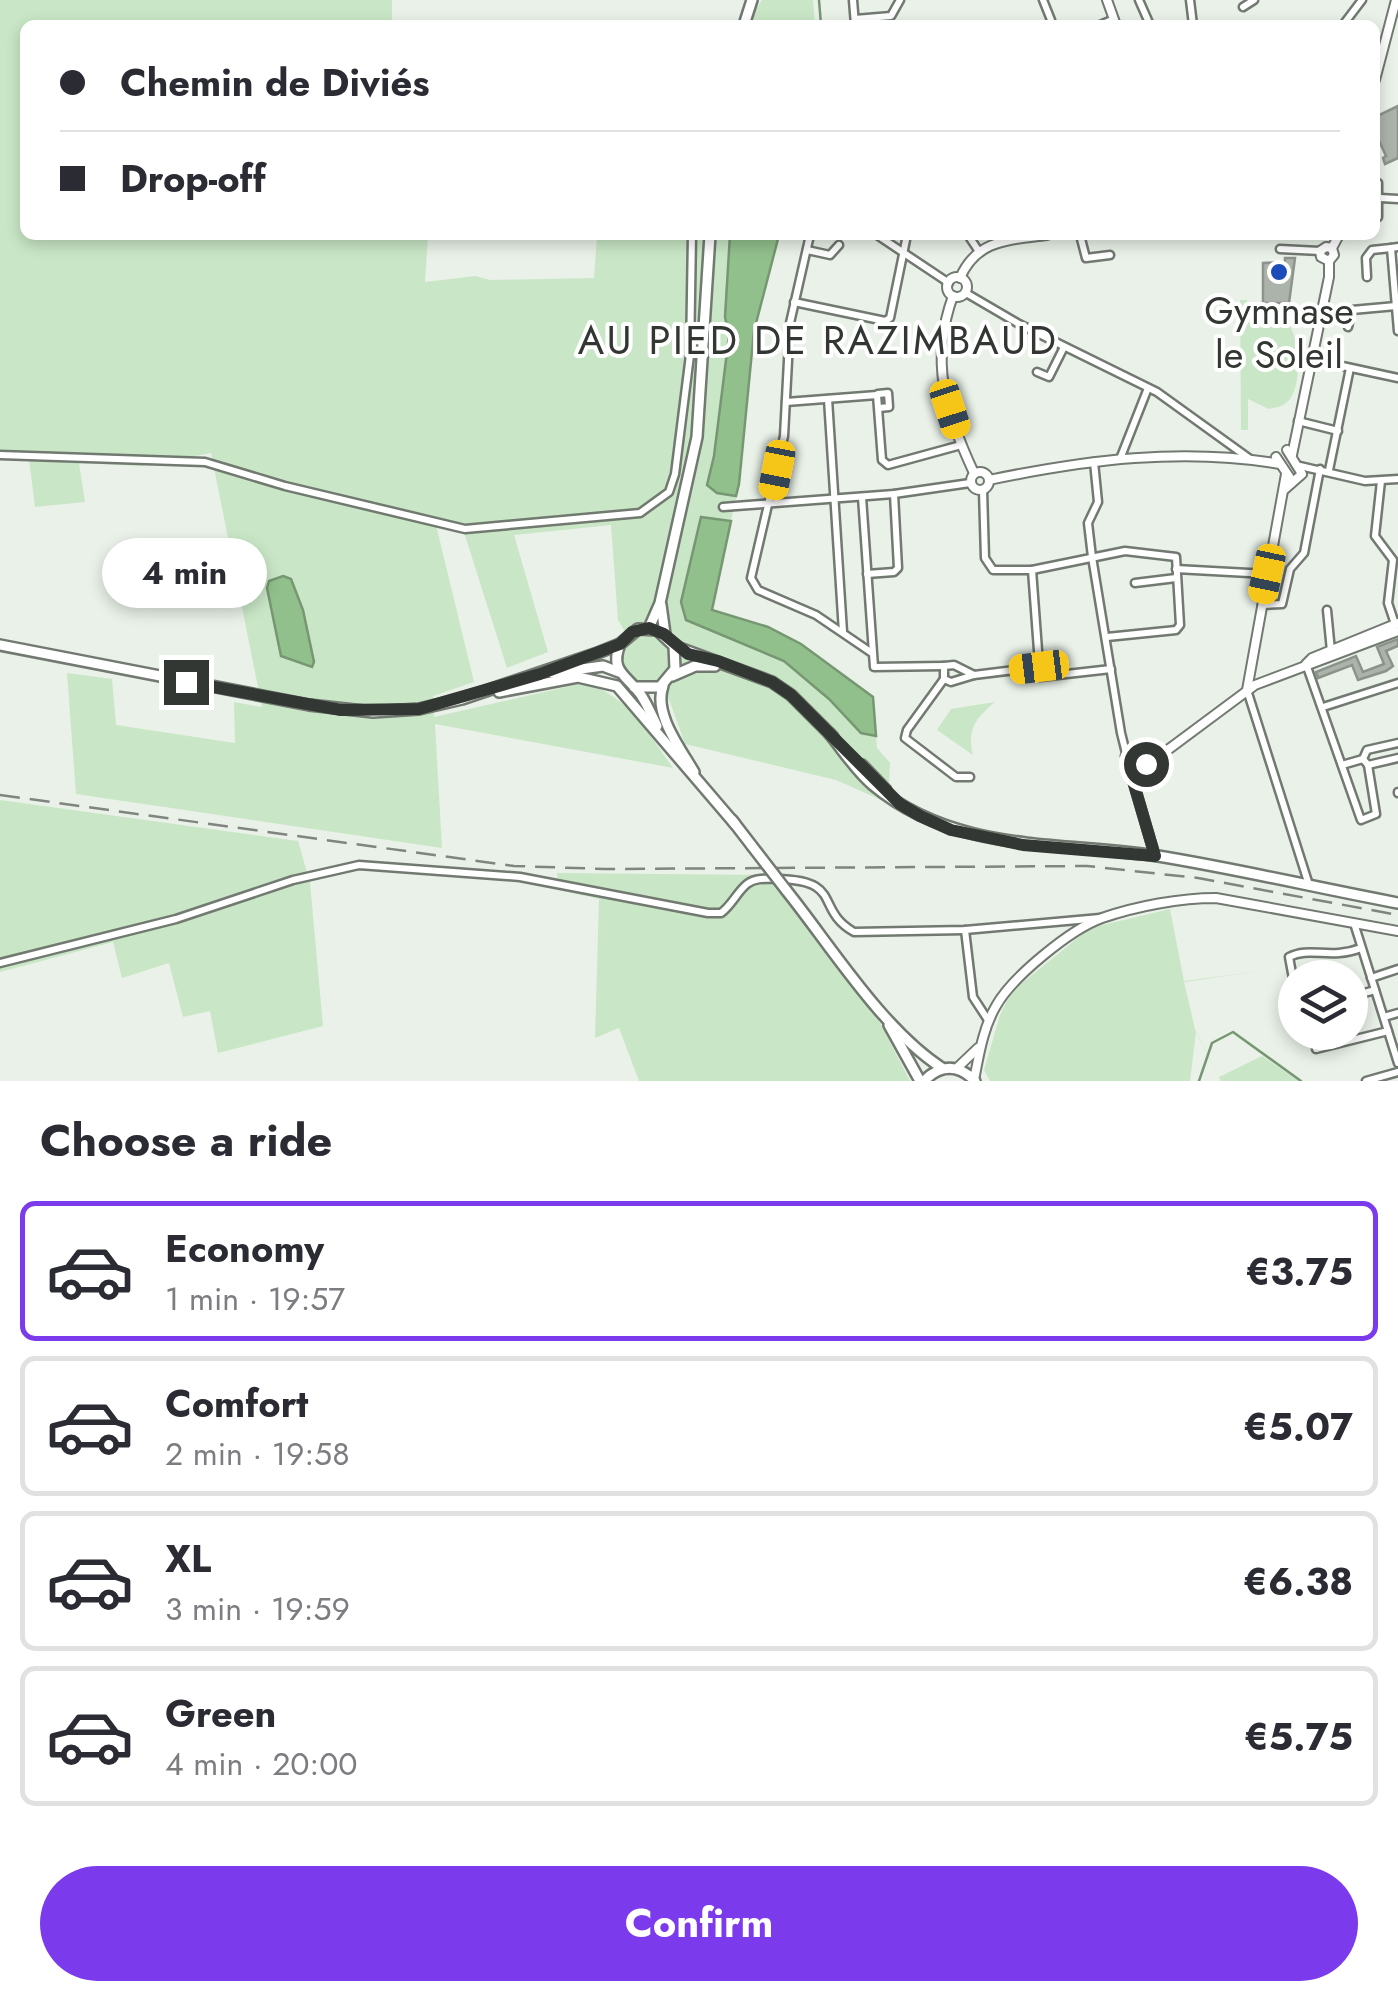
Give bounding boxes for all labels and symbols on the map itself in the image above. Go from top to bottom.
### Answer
marker: Gymnase le Soleil [1268,261,1290,283]
place label: Gymnase le Soleil [1204,283,1354,382]
district label: AU PIED DE RAZIMBAUD [578,311,1058,369]
car [926,376,974,442]
car [757,438,797,502]
callout: 4 min [104,537,268,607]
car [1246,542,1288,606]
car [1007,648,1071,686]
route end [164,660,209,705]
route start [1124,742,1169,787]

